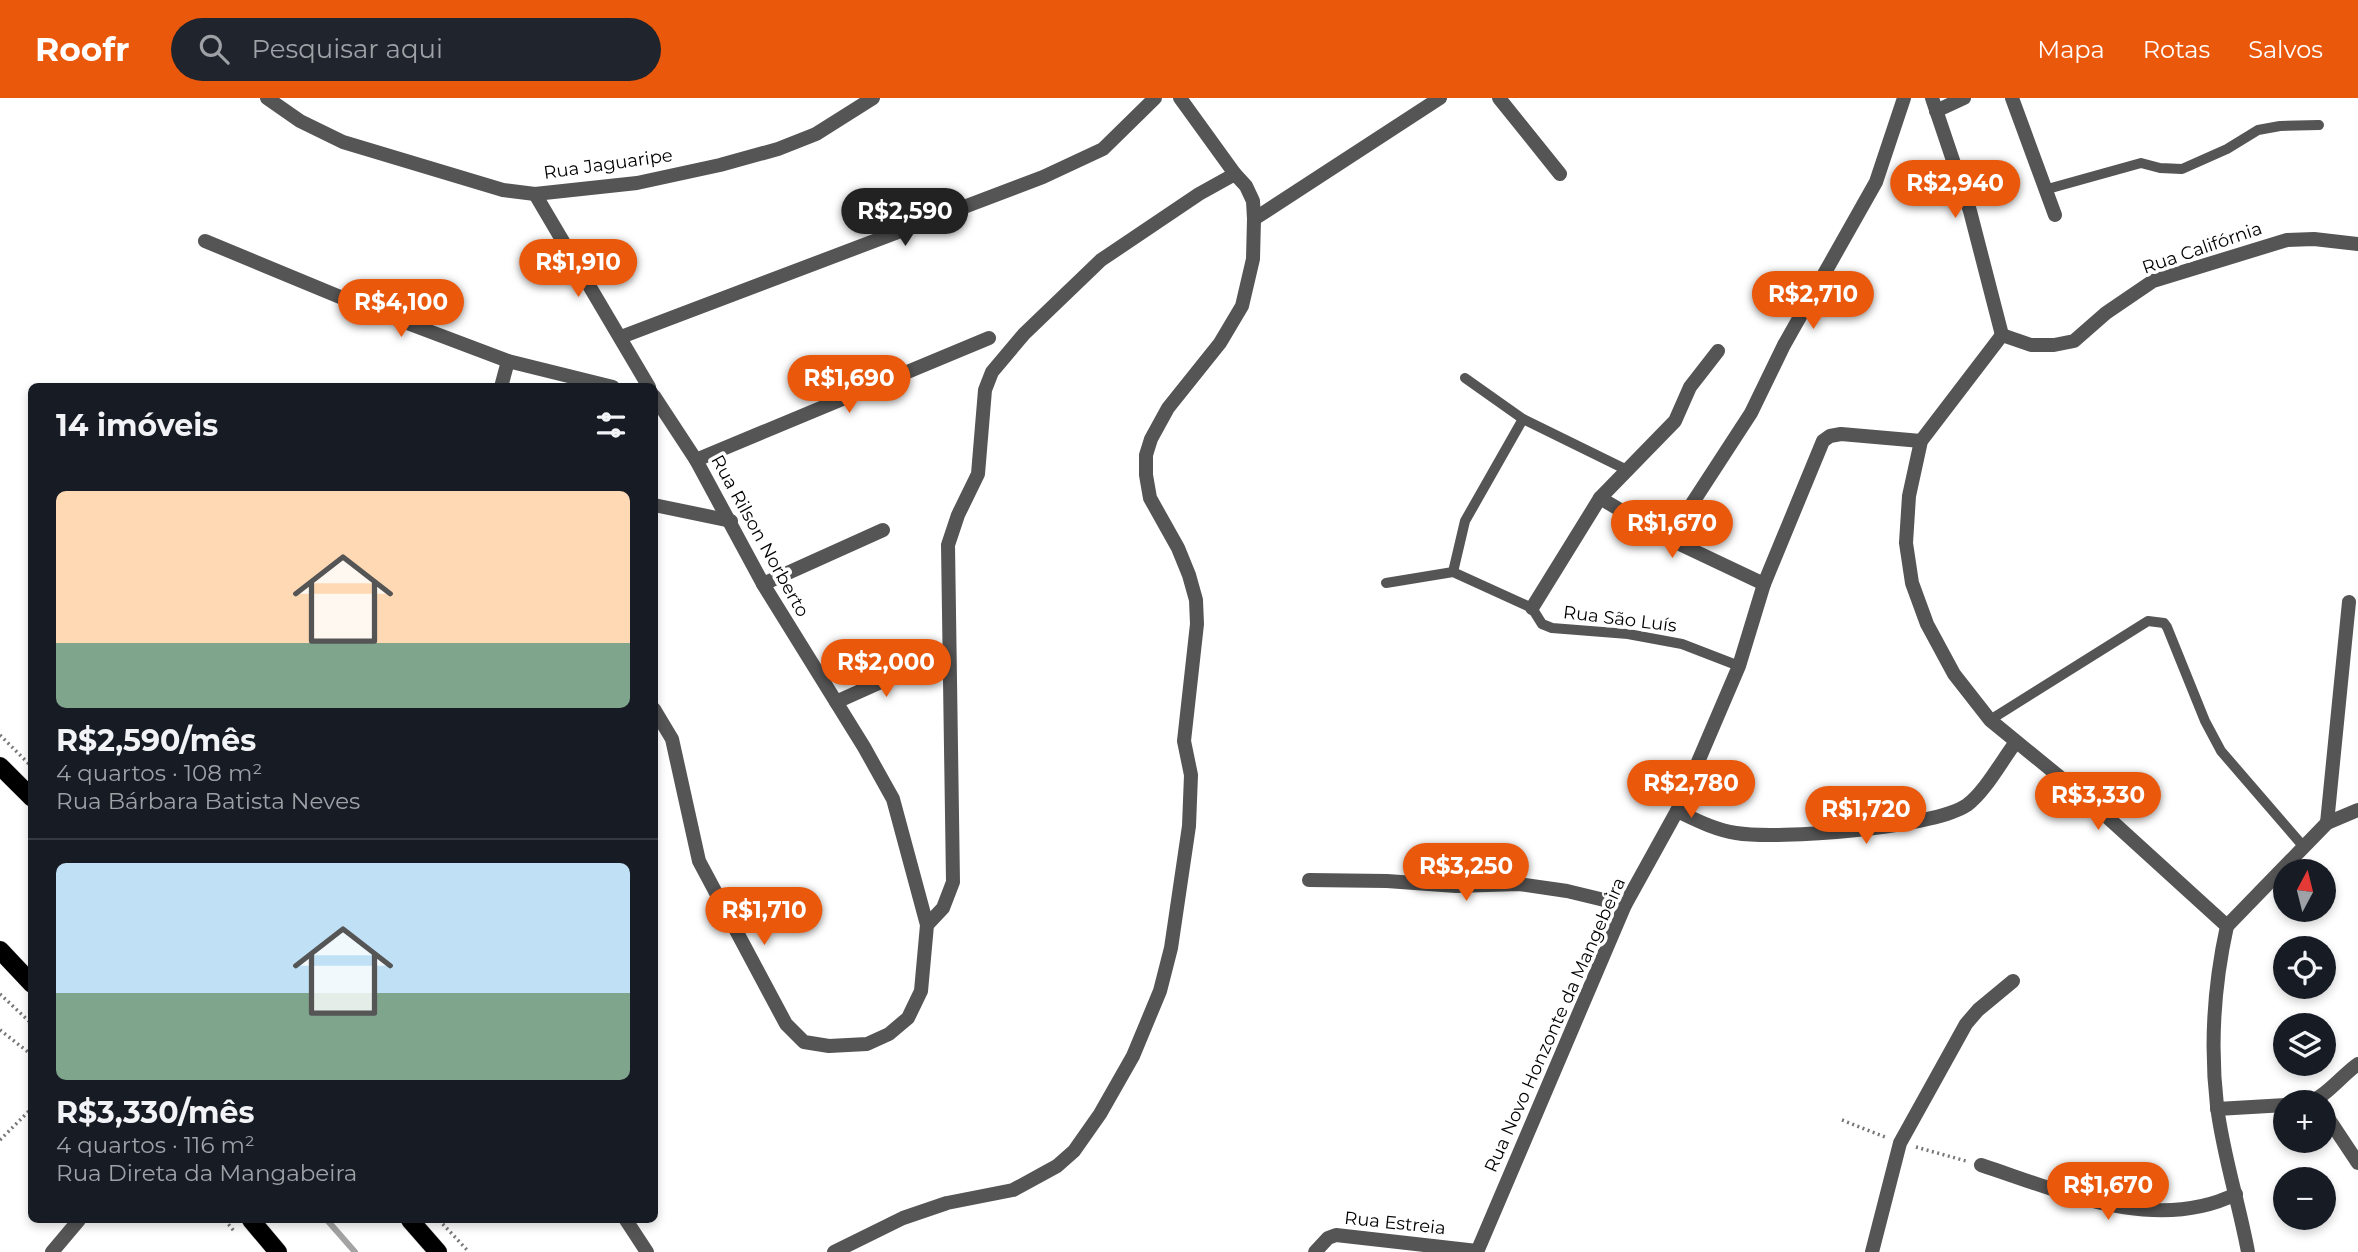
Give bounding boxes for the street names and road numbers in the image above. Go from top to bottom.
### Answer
street label: Rua Jaguaripe [542,144,674,184]
street label: Rua Califórnia [2139,217,2265,279]
street label: Rua Rilson Norberto [706,451,814,621]
street label: Rua São Luís [1562,601,1678,637]
street label: Rua Novo Honzonte da Mangebeira [1480,874,1630,1176]
street label: Rua Estreia [1343,1207,1447,1239]

